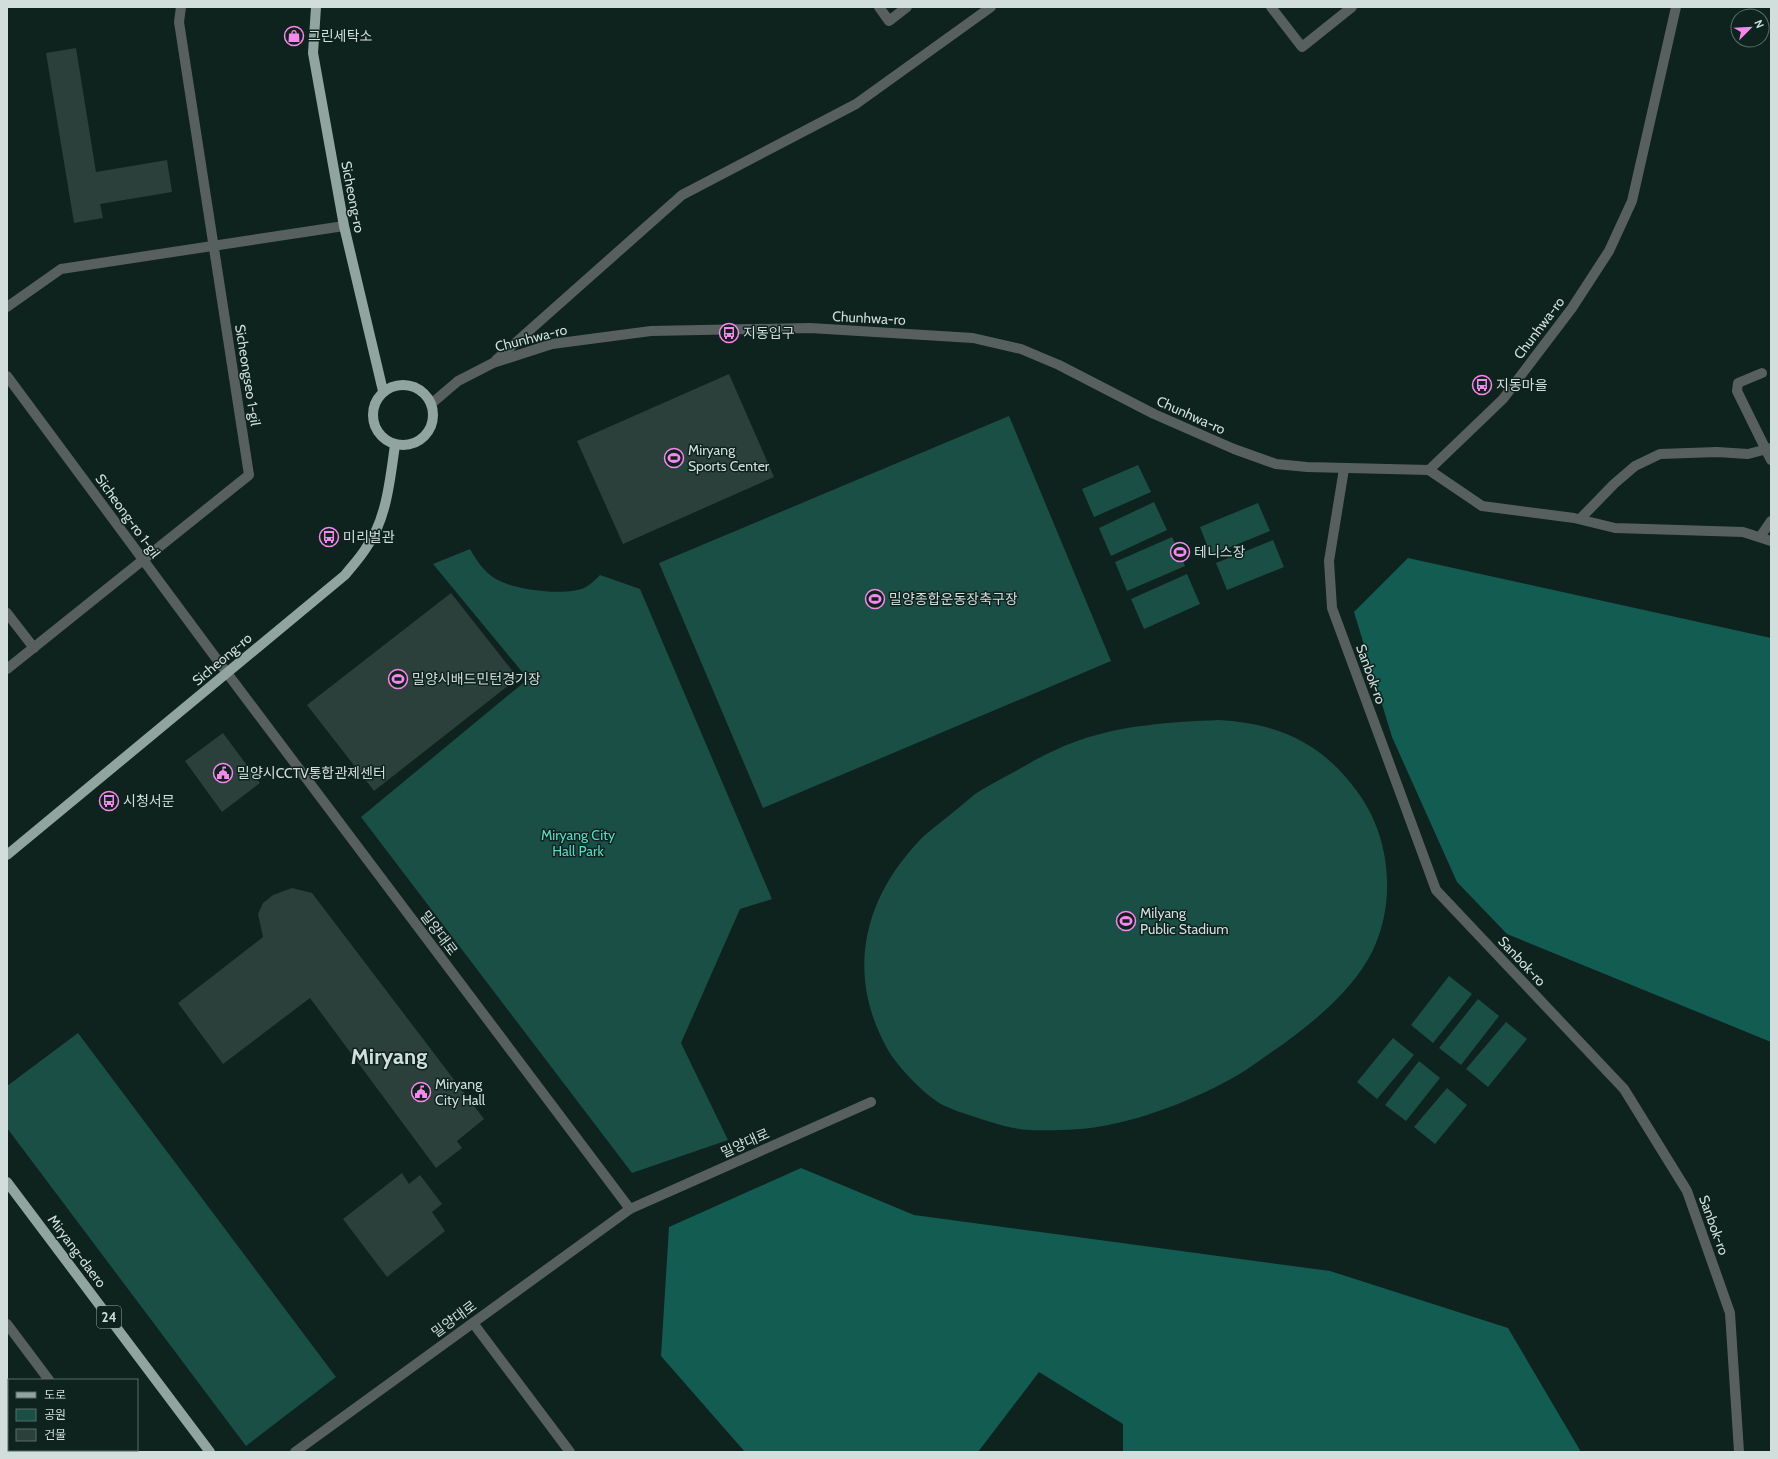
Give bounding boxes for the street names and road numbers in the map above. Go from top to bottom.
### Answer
street label: Sicheong-ro [337,160,369,235]
street label: Chunhwa-ro [1510,293,1568,363]
street label: Chunhwa-ro [832,307,906,329]
street label: Chunhwa-ro [493,320,569,356]
street label: Sicheongseo 1-gil [231,323,265,428]
street label: Chunhwa-ro [1154,392,1229,438]
street label: Sicheong-ro 1-gil [91,470,165,562]
street label: Sicheong-ro [188,629,256,689]
street label: Sanbok-ro [1352,642,1390,707]
street label: 밀양대로 [416,907,462,959]
street label: Sanbok-ro [1494,932,1550,990]
street label: 밀양대로 [718,1124,772,1162]
street label: Sanbok-ro [1695,1193,1733,1258]
street label: Miryang-daero [44,1211,110,1291]
street label: 밀양대로 [428,1297,480,1341]
road number: 24 [97,1306,121,1328]

